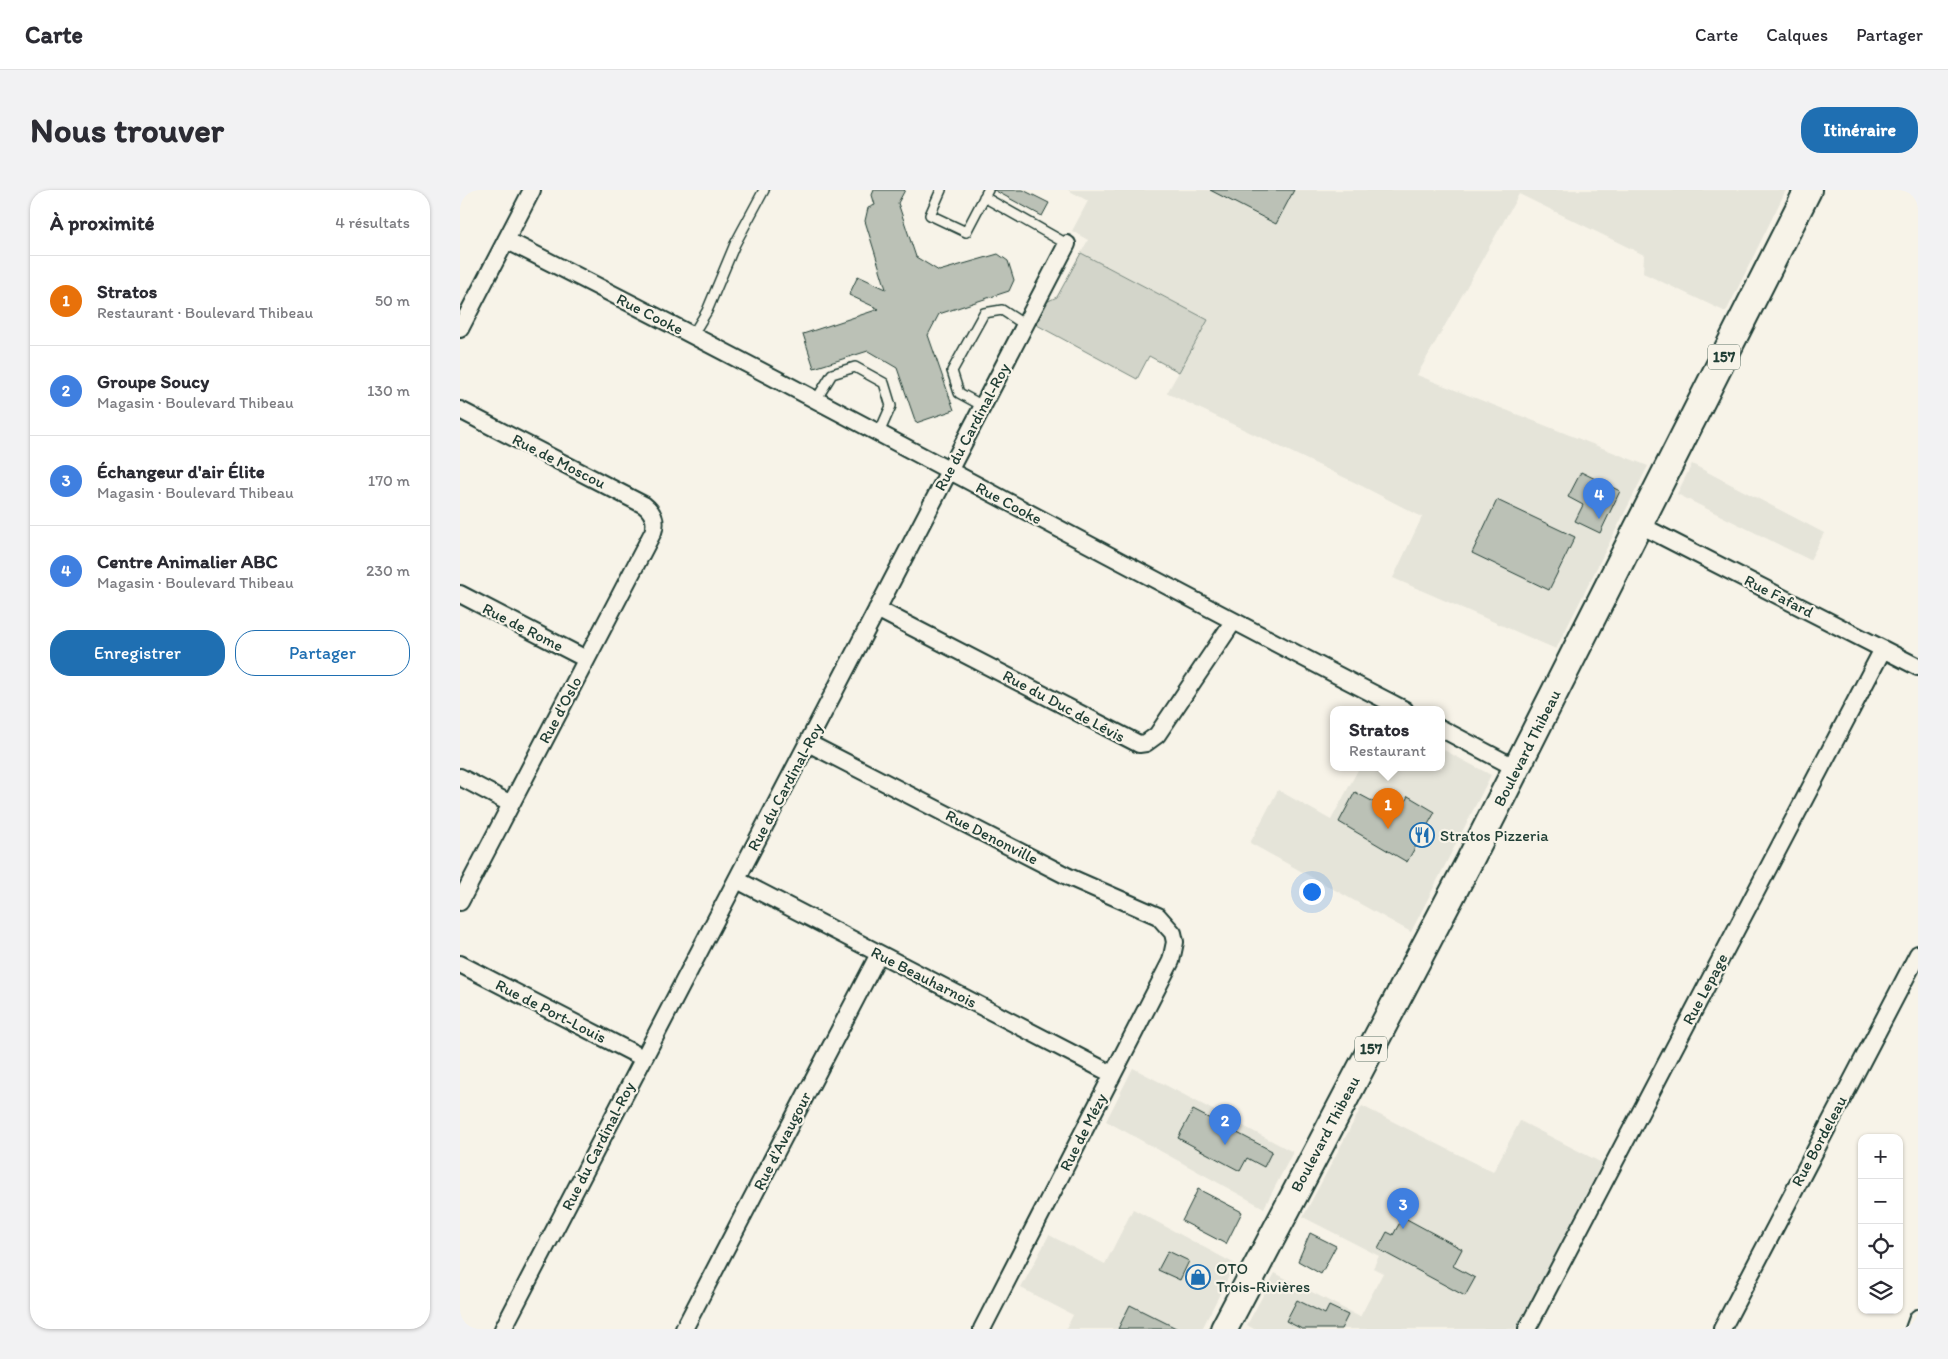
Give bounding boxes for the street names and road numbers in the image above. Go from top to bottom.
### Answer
street label: Rue Cooke [614,289,686,339]
road number: 157 [1708,344,1740,370]
street label: Rue du Cardinal-Roy [930,359,1014,494]
street label: Rue de Moscou [509,429,609,493]
street label: Rue Cooke [973,478,1045,528]
street label: Rue Fafard [1741,570,1817,622]
street label: Rue de Rome [479,599,567,655]
street label: Rue du Duc de Lévis [1000,666,1128,746]
street label: Rue d'Oslo [534,673,586,747]
street label: Boulevard Thibeau [1489,686,1565,810]
street label: Rue du Cardinal-Roy [743,719,827,854]
street label: Rue Denonville [942,805,1042,869]
street label: Rue Beauharnois [868,942,980,1012]
street label: Rue Lepage [1678,950,1732,1028]
street label: Rue de Port-Louis [493,975,609,1047]
road number: 157 [1355,1036,1387,1062]
street label: Boulevard Thibeau [1286,1073,1364,1195]
street label: Rue du Cardinal-Roy [557,1078,639,1214]
street label: Rue d'Avaugour [749,1088,815,1193]
street label: Rue de Mézy [1055,1089,1111,1174]
street label: Rue Bordeleau [1787,1092,1851,1190]

